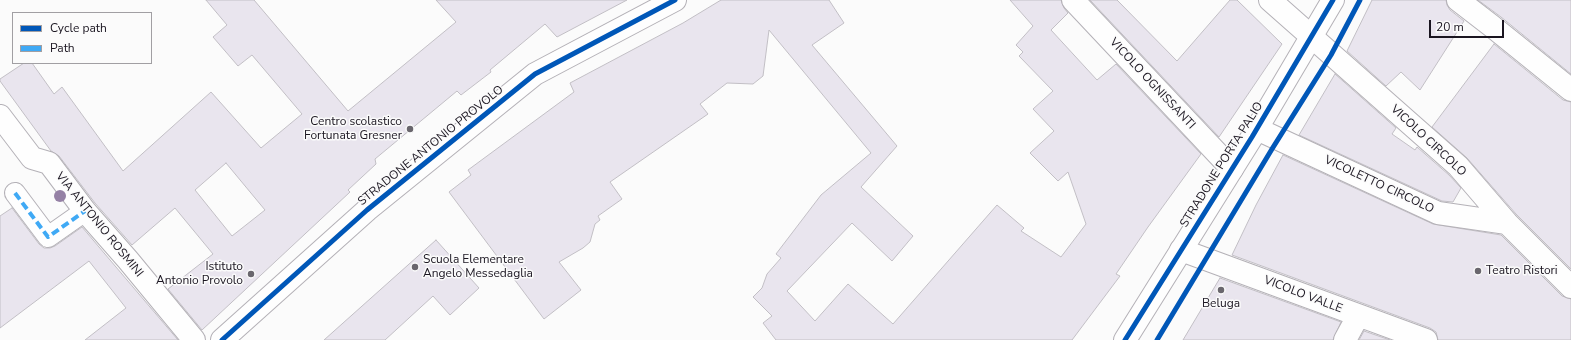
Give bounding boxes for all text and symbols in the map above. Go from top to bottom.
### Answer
legend [12,12,152,64]
scale bar [1431,12,1506,38]
text: 20 m [1436,19,1464,35]
text: Cycle path [50,20,107,36]
street label: VICOLO OGNISSANTI [1106,35,1198,133]
text: Path [50,40,75,56]
street label: STRADONE ANTONIO PROVOLO [355,83,507,209]
street label: STRADONE PORTA PALIO [1177,100,1267,230]
street label: VICOLO CIRCOLO [1387,102,1469,180]
place label: Centro scolastico Fortunata Gresner [304,115,402,143]
marker: Centro scolastico Fortunata Gresner [405,124,415,134]
street label: VICOLETTO CIRCOLO [1322,153,1436,217]
street label: VIA ANTONIO ROSMINI [52,170,146,280]
place label: Scuola Elementare Angelo Messedaglia [423,253,533,281]
place label: Istituto Antonio Provolo [156,260,243,288]
marker: Scuola Elementare Angelo Messedaglia [410,262,420,272]
place label: Teatro Ristori [1486,264,1558,278]
marker: Teatro Ristori [1473,266,1483,276]
marker: Istituto Antonio Provolo [246,269,256,279]
street label: VICOLO VALLE [1262,273,1344,317]
marker: Beluga [1216,285,1226,295]
place label: Beluga [1202,297,1240,311]

